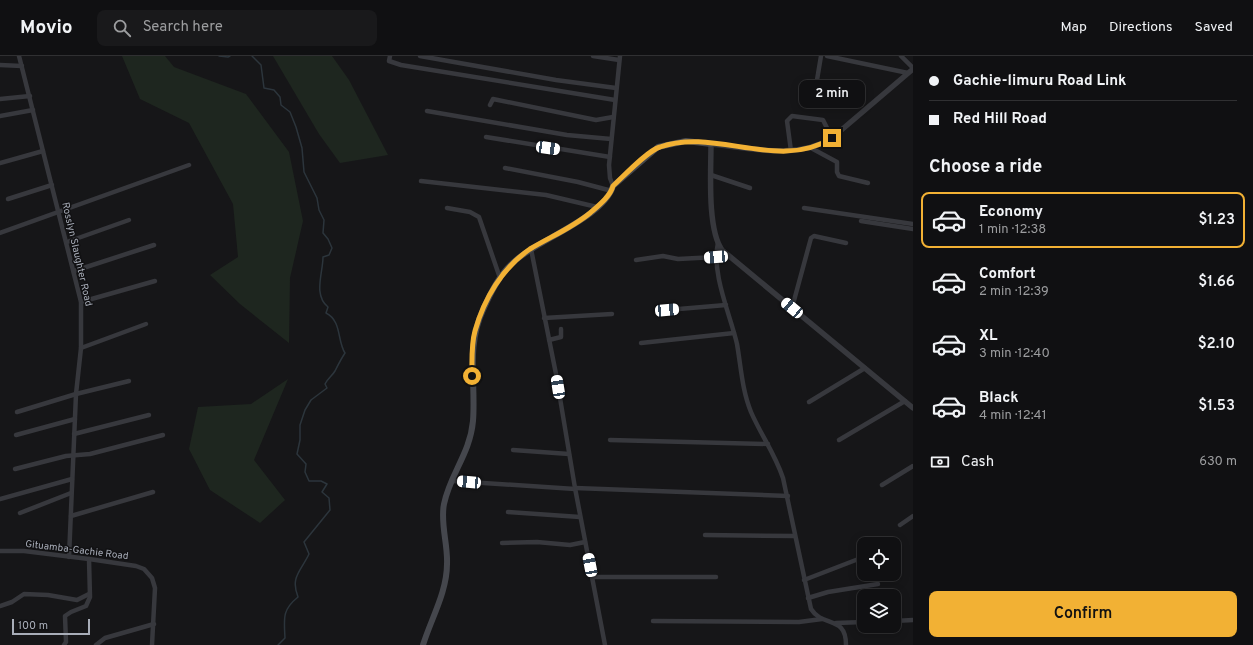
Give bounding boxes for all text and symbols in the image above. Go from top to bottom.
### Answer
search box [97,10,377,46]
text: Movio [20,16,73,40]
icon: search [111,17,133,39]
text: Search here [143,18,223,37]
text: Map [1061,19,1087,36]
text: Directions [1109,19,1173,36]
text: Saved [1195,19,1233,36]
text: Gachie-limuru Road Link [953,72,1126,91]
callout: 2 min [799,80,865,108]
text: 2 min [815,86,849,102]
text: Red Hill Road [953,110,1047,129]
route end [823,129,841,147]
car [535,140,561,156]
text: Choose a ride [929,156,1042,179]
street label: Rosslyn Slaughter Road [58,201,95,308]
icon: car [931,202,967,238]
text: Economy [979,203,1043,222]
text: $1.23 [1198,211,1235,230]
text: 1 min · 12:38 [979,222,1046,238]
car [704,250,728,264]
icon: car [931,264,967,300]
text: Comfort [979,265,1036,284]
text: $1.66 [1198,273,1235,292]
text: 2 min · 12:39 [979,284,1049,300]
car [779,296,805,320]
car [655,303,679,317]
icon: car [931,326,967,362]
text: XL [979,327,997,346]
text: $2.10 [1198,335,1235,354]
text: 3 min · 12:40 [979,346,1050,362]
route start [463,367,481,385]
car [550,374,566,400]
icon: car [931,388,967,424]
text: Black [979,389,1019,408]
text: $1.53 [1198,397,1235,416]
text: 4 min · 12:41 [979,408,1047,424]
icon: cash [929,451,951,473]
text: Cash [961,453,994,472]
text: 630 m [1199,454,1237,470]
car [457,475,481,489]
map controls [857,537,901,633]
button: locate [857,537,901,581]
street label: Gituamba-Gachie Road [24,538,129,563]
car [582,552,598,578]
button: layers [857,589,901,633]
button: Confirm [929,591,1237,637]
scale bar [12,617,90,636]
text: 100 m [18,619,48,633]

